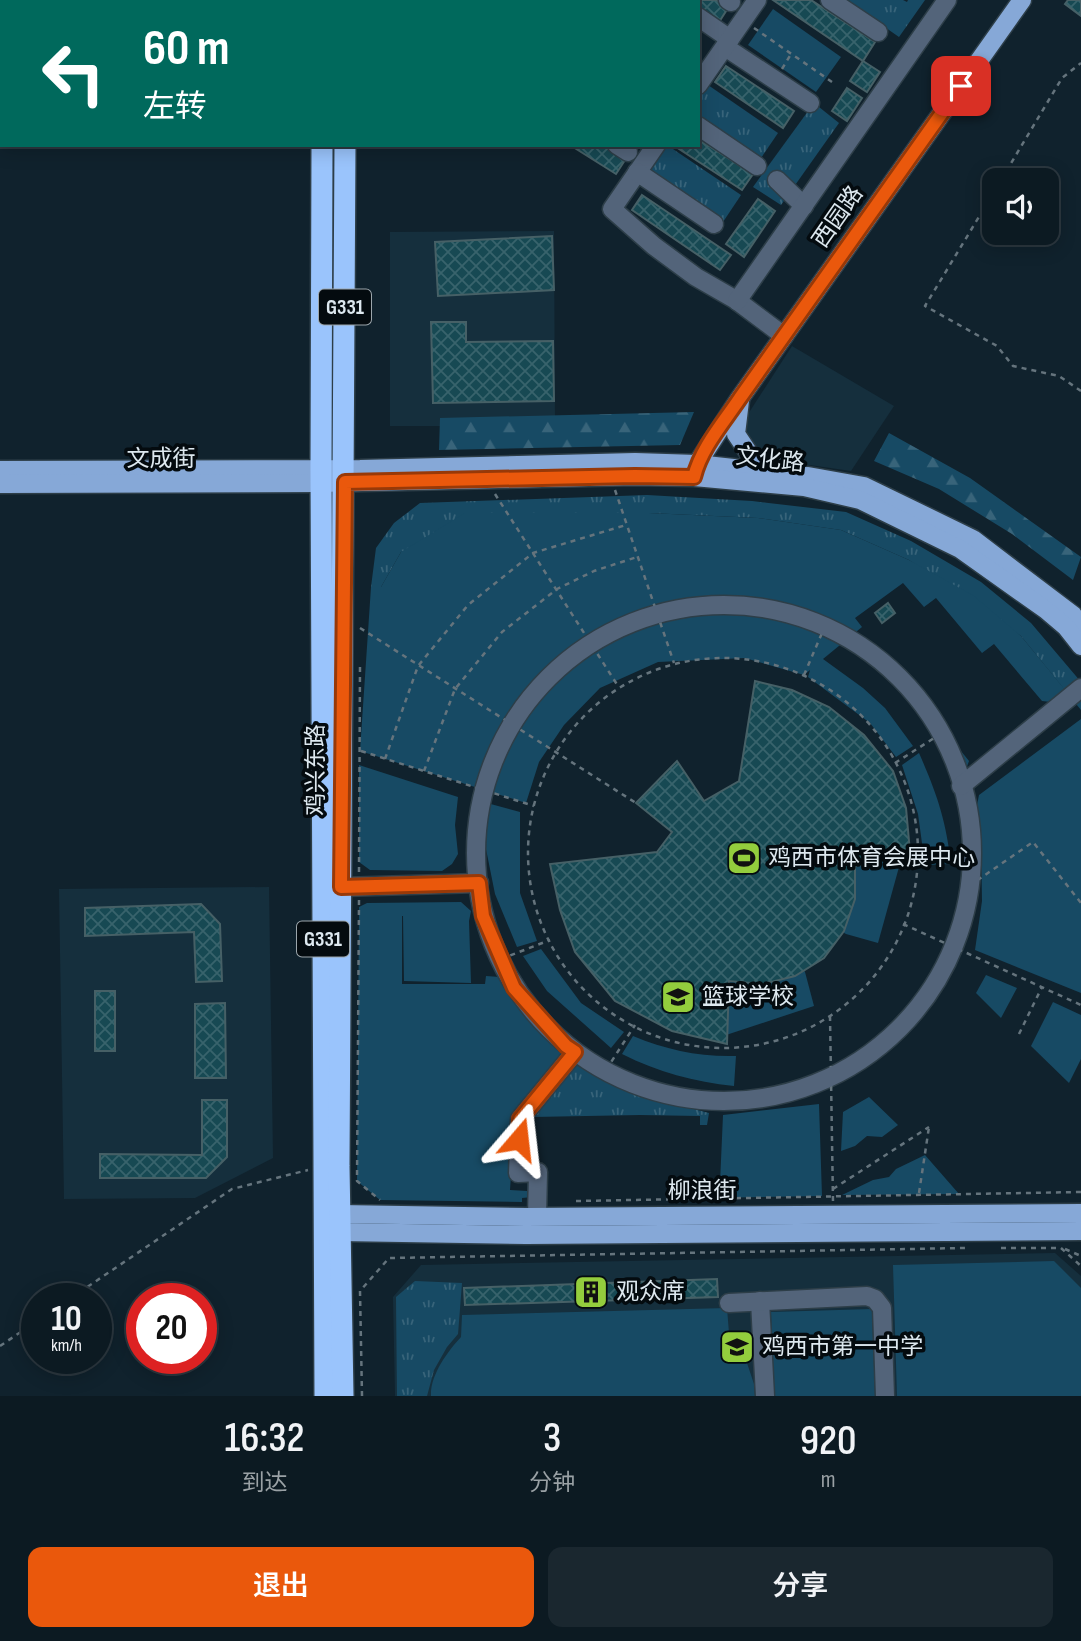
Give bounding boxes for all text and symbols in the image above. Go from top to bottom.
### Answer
text: 60 m [143,20,230,79]
icon: left [28,28,119,119]
pin [931,56,991,116]
icon: arrive [942,67,980,105]
text: 左转 [143,88,207,127]
map controls [982,168,1059,245]
button: sound [982,168,1059,245]
street label: 西园路 [807,181,869,253]
road number: G331 [319,290,371,324]
street label: 文化路 [734,442,806,478]
street label: 文成街 [127,445,196,473]
street label: 鸡兴东路 [302,724,330,816]
sports icon: 鸡西市体育会展中心 [725,839,763,877]
place label: 鸡西市体育会展中心 [768,844,975,872]
road number: G331 [297,922,349,956]
school or university icon: 篮球学校 [659,978,697,1016]
place label: 篮球学校 [702,983,794,1011]
position arrow [482,1102,556,1176]
street label: 柳浪街 [668,1177,737,1205]
building icon: 观众席 [572,1273,610,1311]
place label: 观众席 [616,1278,685,1306]
speed limit sign: 20 [126,1283,217,1374]
text: 10 [51,1298,82,1341]
school or university icon: 鸡西市第一中学 [718,1328,756,1366]
place label: 鸡西市第一中学 [762,1333,923,1361]
text: km/h [51,1335,82,1356]
text: 16:32 [225,1413,305,1464]
text: 3 [543,1413,561,1464]
text: 920 [800,1416,856,1467]
text: m [821,1466,835,1494]
text: 到达 [242,1469,288,1497]
text: 分钟 [529,1469,575,1497]
button: 退出 [28,1547,534,1627]
button: 分享 [548,1547,1053,1627]

